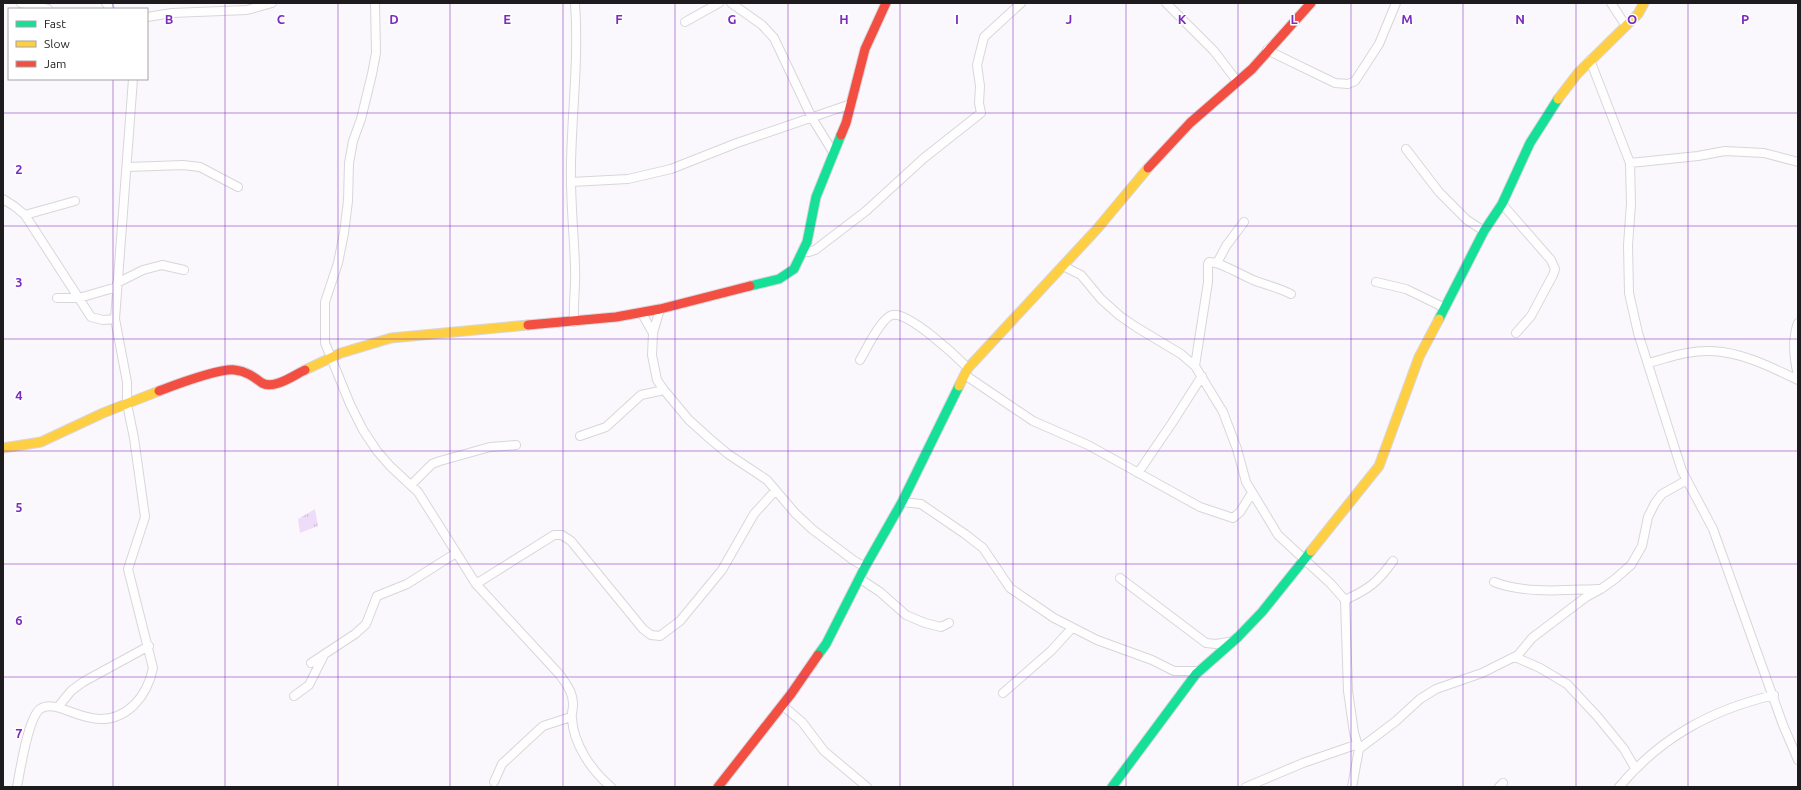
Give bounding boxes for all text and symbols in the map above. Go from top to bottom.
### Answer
legend [8,8,148,80]
text: B [165,12,174,26]
text: C [277,12,286,26]
text: D [389,12,399,26]
text: E [503,12,511,26]
text: F [615,12,623,26]
text: G [728,12,737,26]
text: H [839,12,849,26]
text: I [955,12,959,26]
text: J [1066,12,1072,26]
text: K [1178,12,1187,26]
text: L [1290,12,1298,26]
text: M [1401,12,1413,26]
text: N [1515,12,1525,26]
text: O [1627,12,1637,26]
text: P [1741,12,1749,26]
text: Fast [44,17,66,30]
text: Slow [44,37,70,50]
text: Jam [44,57,66,70]
text: 2 [15,162,23,176]
text: 3 [15,275,23,289]
text: 4 [15,388,23,402]
text: 5 [15,500,23,514]
text: 6 [15,613,23,627]
text: 7 [15,726,23,740]

